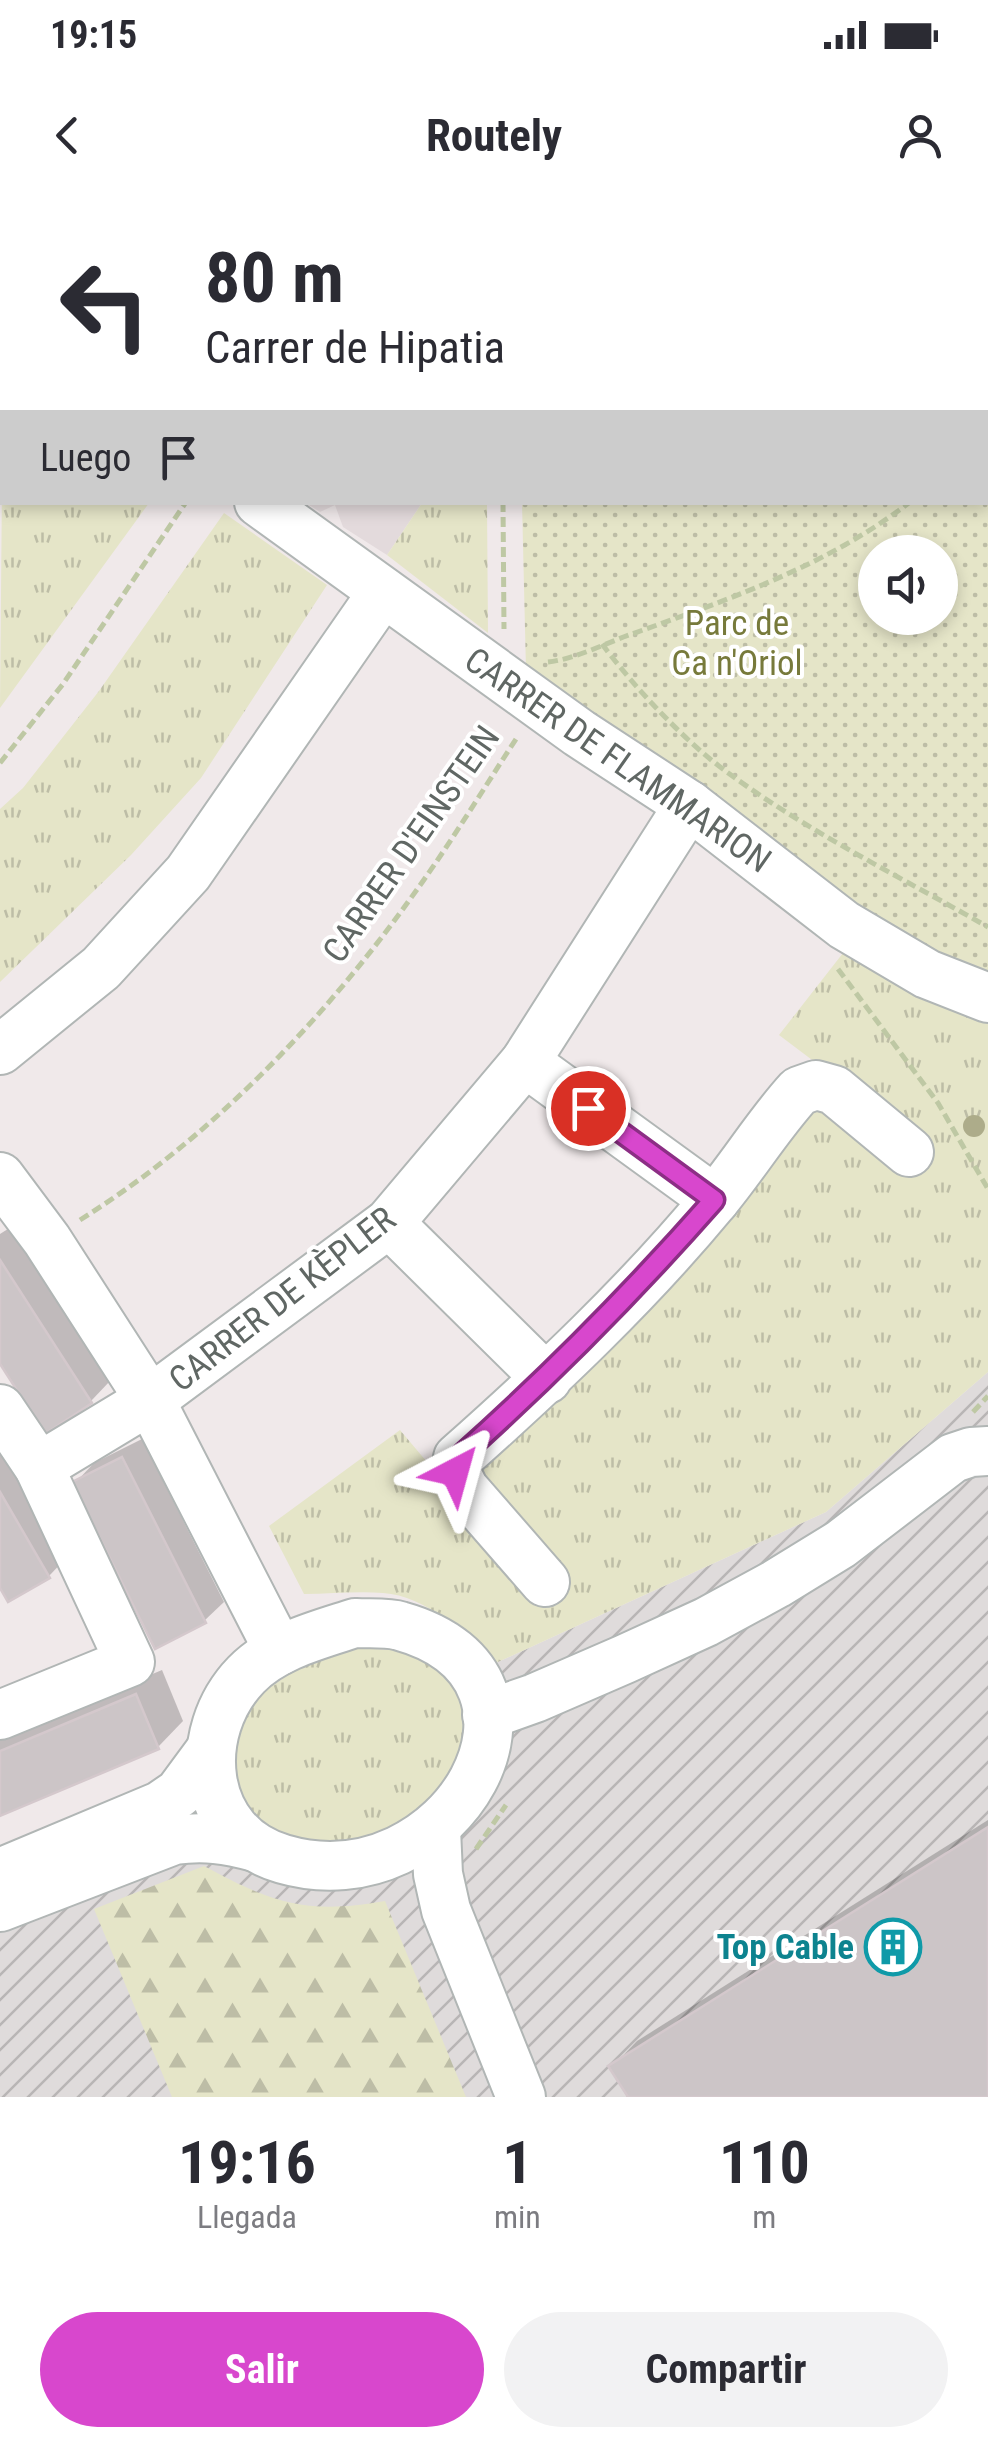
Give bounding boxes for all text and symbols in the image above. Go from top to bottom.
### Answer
text: 19:15 [50,13,137,57]
icon: back [40,108,95,163]
icon: person [893,108,948,163]
text: Routely [426,109,562,162]
text: 80 m [205,237,344,319]
icon: left [40,240,170,370]
text: Carrer de Hipatia [205,321,505,374]
icon: arrive [151,430,206,485]
text: Luego [40,436,131,480]
map controls [858,535,958,635]
button: sound [858,535,958,635]
park label: Parc de Ca n'Oriol [671,603,803,684]
street label: CARRER DE FLAMMARION [457,639,779,882]
street label: CARRER D'EINSTEIN [315,718,508,970]
pin [546,1066,631,1151]
icon: arrive [561,1081,616,1136]
street label: CARRER DE KÈPLER [161,1198,404,1400]
position arrow [403,1420,507,1524]
building icon: Top Cable [863,1917,923,1977]
place label: Top Cable [716,1927,854,1968]
text: 19:16 [178,2127,316,2198]
text: 1 [502,2127,533,2198]
text: 110 [719,2127,810,2198]
text: Llegada [197,2198,297,2236]
text: min [494,2198,541,2236]
text: m [752,2198,776,2236]
button: Salir [40,2312,484,2427]
button: Compartir [504,2312,948,2427]

